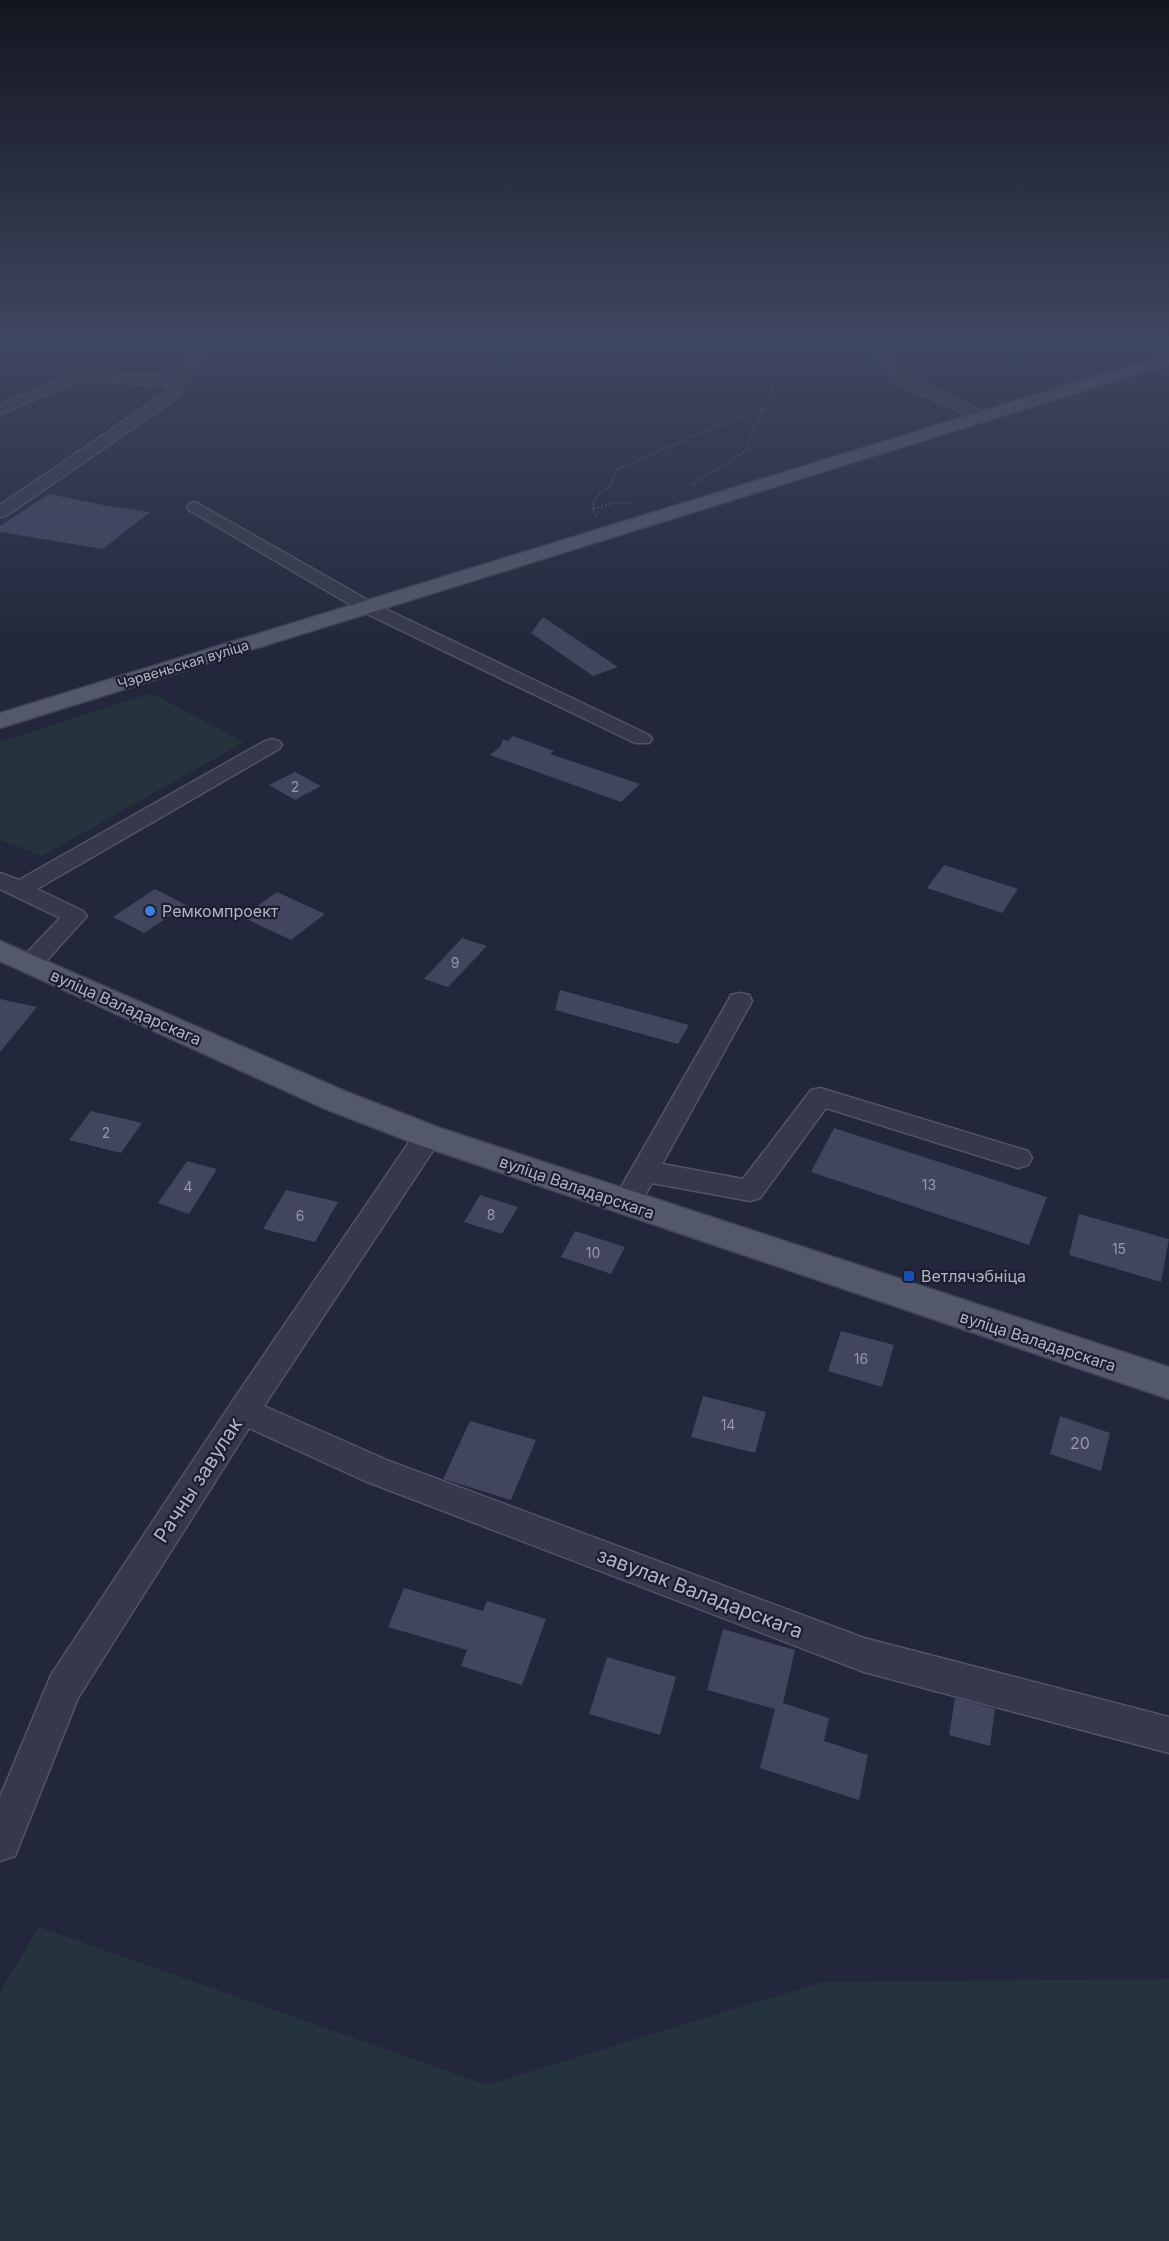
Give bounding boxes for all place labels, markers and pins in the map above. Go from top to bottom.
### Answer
place label: Ремкомпроект [162,901,279,921]
marker: Ремкомпроект [143,904,157,918]
place label: Ветлячэбніца [921,1266,1026,1286]
marker: Ветлячэбніца [902,1269,916,1283]

